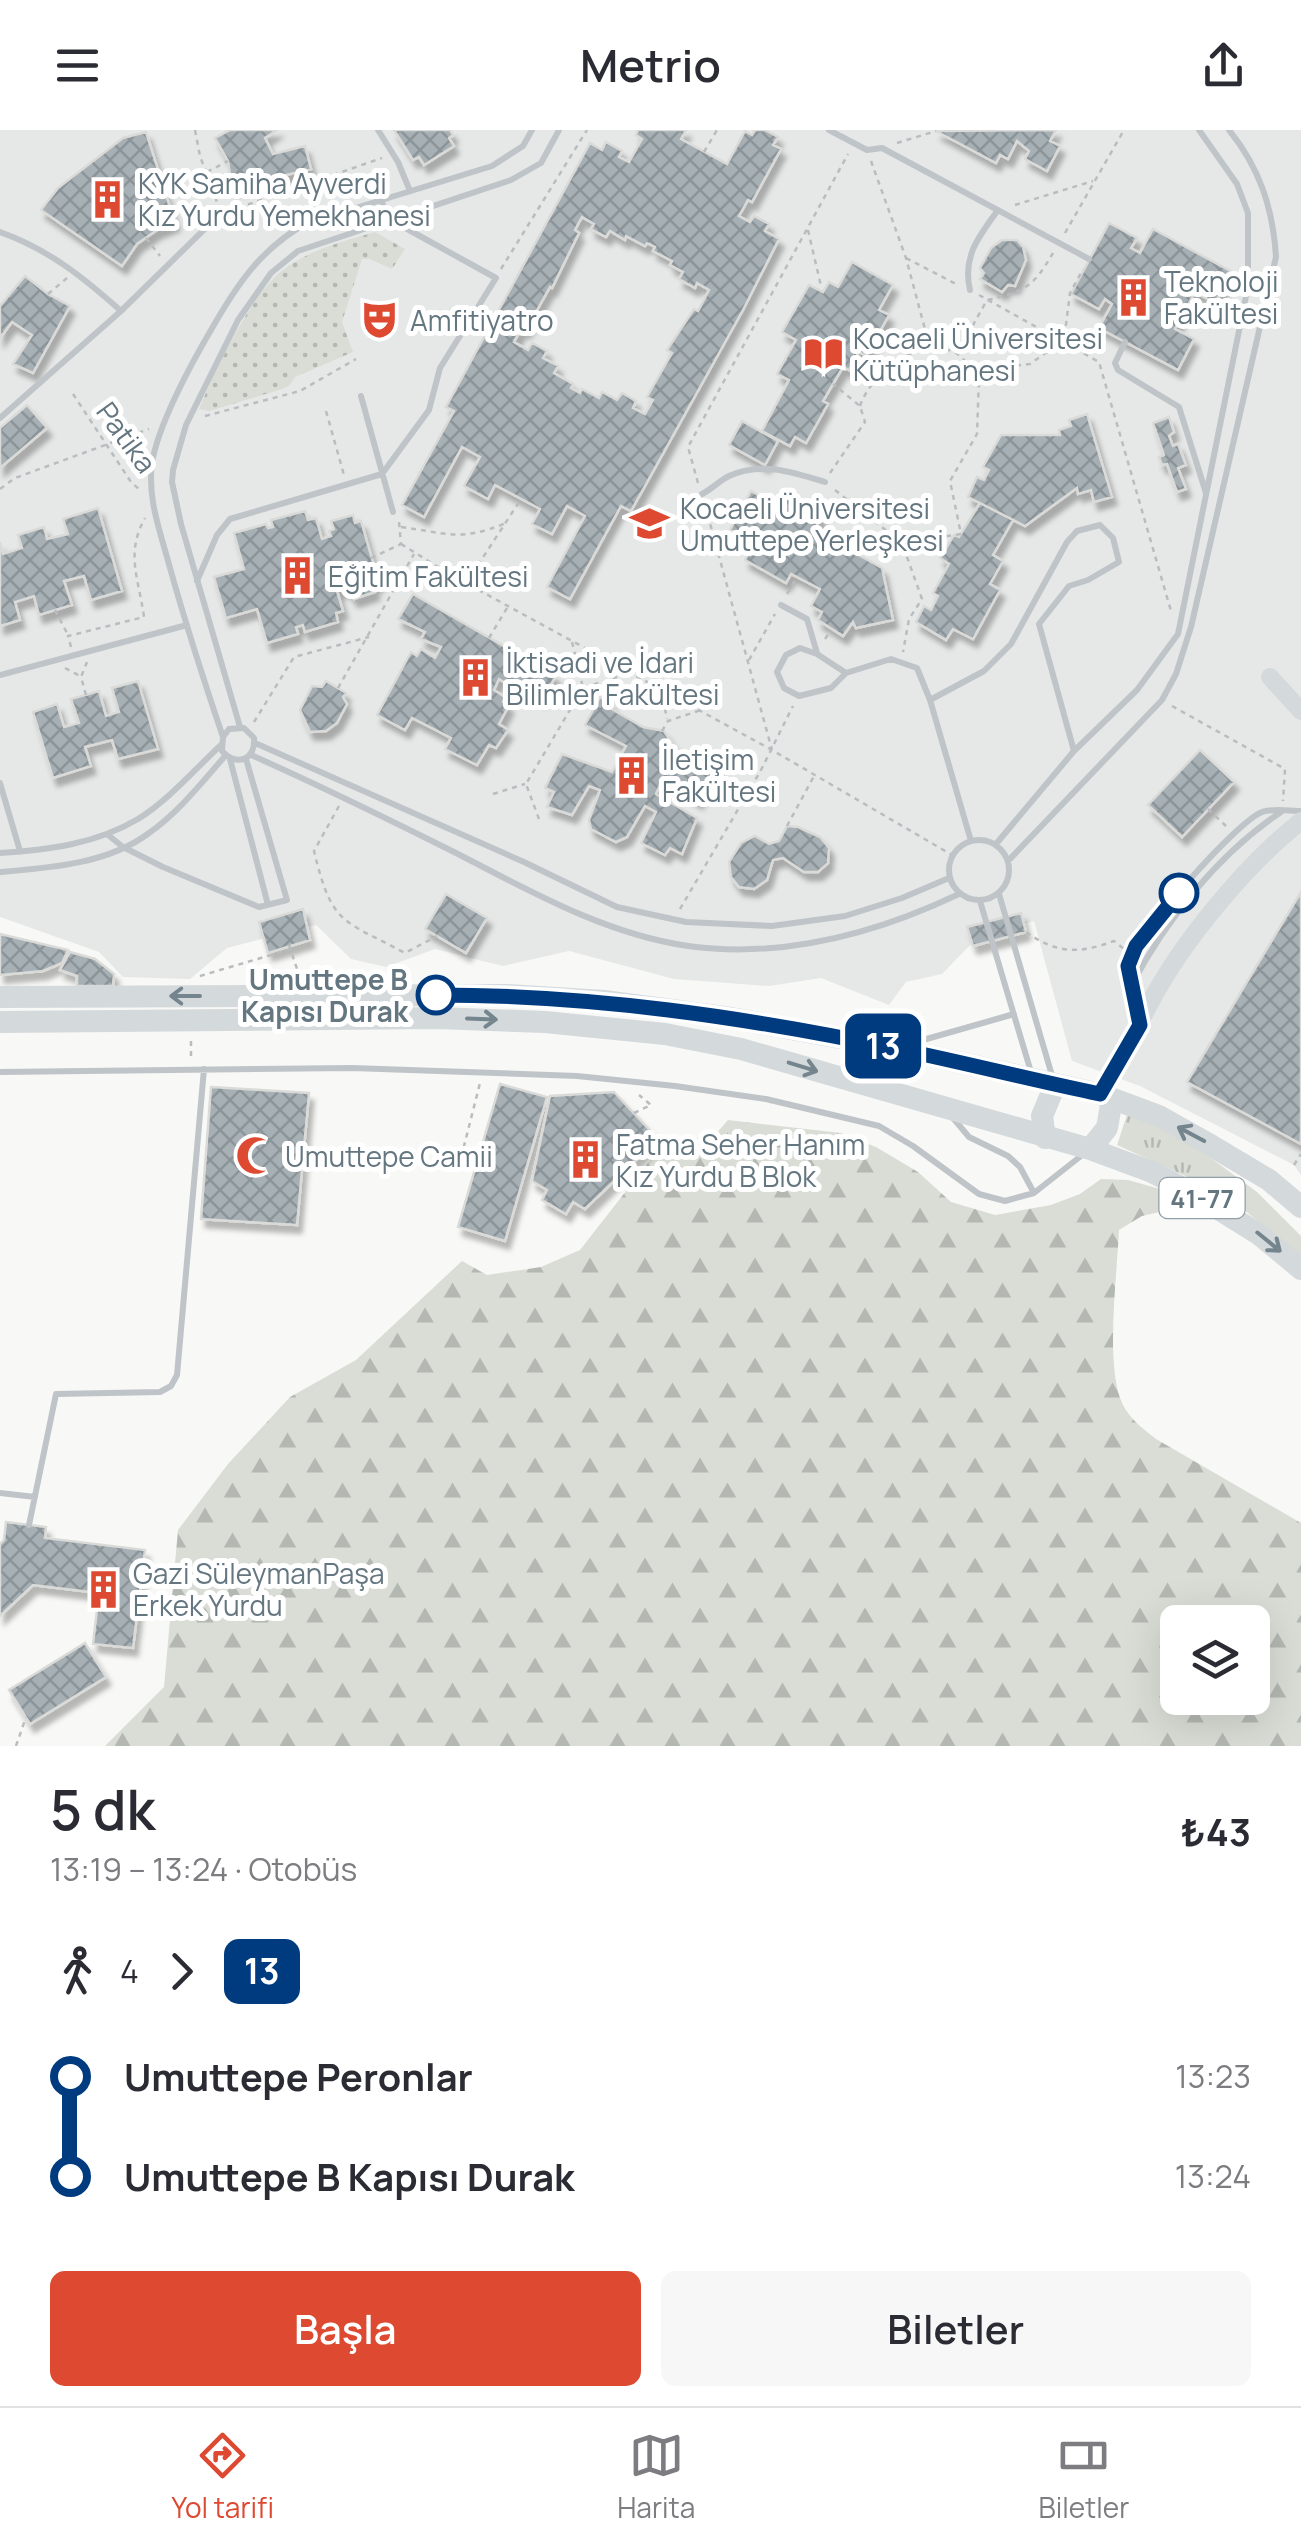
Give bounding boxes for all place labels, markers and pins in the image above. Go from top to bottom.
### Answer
place label: KYK Samiha Ayverdi Kız Yurdu Yemekhanesi [138,164,431,234]
building icon: KYK Samiha Ayverdi Kız Yurdu Yemekhanesi [87,178,129,220]
place label: Teknoloji Fakültesi [1164,262,1278,332]
building icon: Teknoloji Fakültesi [1113,276,1155,318]
theatre icon: Amfitiyatro [359,299,401,341]
place label: Amfitiyatro [410,301,553,339]
place label: Kocaeli Üniversitesi Kütüphanesi [853,319,1103,389]
library icon: Kocaeli Üniversitesi Kütüphanesi [802,333,844,375]
place label: Kocaeli Üniversitesi Umuttepe Yerleşkesi [680,489,944,559]
school or university icon: Kocaeli Üniversitesi Umuttepe Yerleşkesi [629,503,671,545]
building icon: Eğitim Fakültesi [277,555,319,597]
place label: Eğitim Fakültesi [328,557,529,595]
place label: İktisadi ve İdari Bilimler Fakültesi [506,643,720,713]
building icon: İktisadi ve İdari Bilimler Fakültesi [455,657,497,699]
place label: İletişim Fakültesi [662,740,776,810]
building icon: İletişim Fakültesi [611,754,653,796]
unlabelled marker [1160,874,1198,912]
place label: Umuttepe B Kapısı Durak [241,960,409,1030]
marker: Umuttepe B Kapısı Durak [417,976,455,1014]
place label: Fatma Seher Hanım Kız Yurdu B Blok [616,1125,865,1195]
mosque icon: Umuttepe Camii [234,1135,276,1177]
place label: Umuttepe Camii [285,1137,493,1175]
building icon: Fatma Seher Hanım Kız Yurdu B Blok [565,1139,607,1181]
place label: Gazi SüleymanPaşa Erkek Yurdu [133,1554,385,1624]
building icon: Gazi SüleymanPaşa Erkek Yurdu [82,1568,124,1610]

